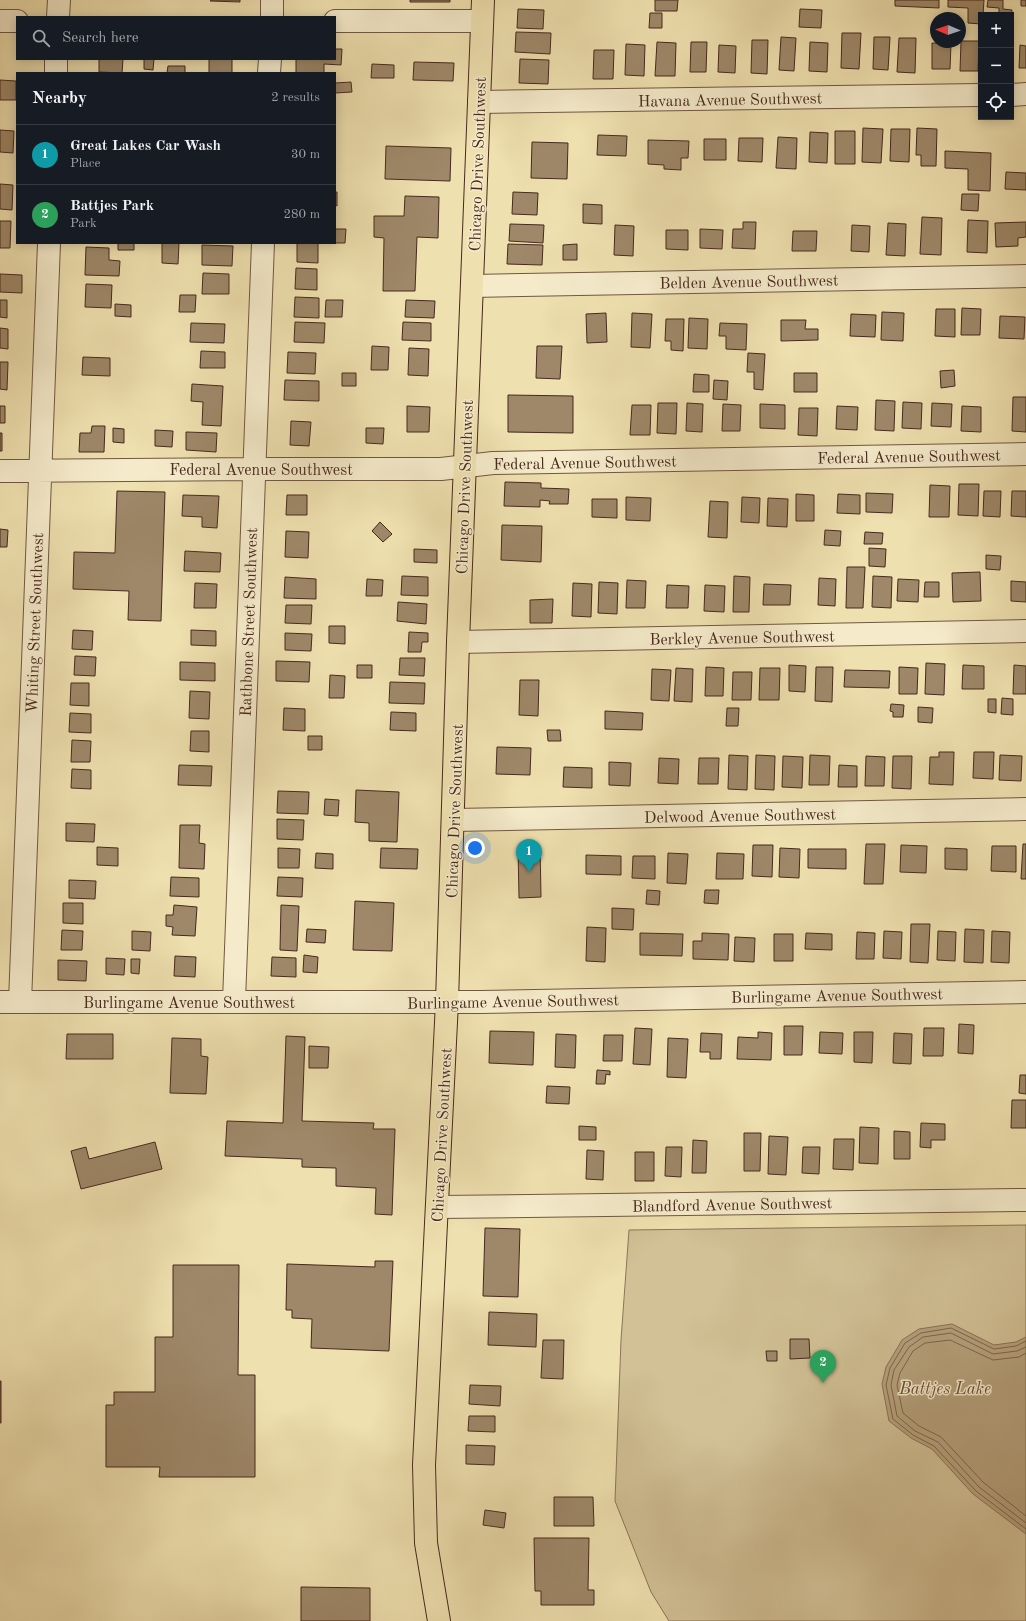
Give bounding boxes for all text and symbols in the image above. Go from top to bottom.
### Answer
north arrow [930,12,966,48]
map controls [978,12,1014,120]
button: + [978,12,1014,48]
search box [16,16,336,60]
icon: search [30,27,52,49]
text: Search here [62,31,139,46]
button: − [978,48,1014,84]
street label: Chicago Drive Southwest [468,76,490,252]
button: locate [978,84,1014,120]
text: Nearby [32,90,87,107]
text: 2 results [271,91,320,104]
street label: Havana Avenue Southwest [638,91,823,111]
text: Great Lakes Car Wash [70,139,221,154]
text: 1 [41,148,49,161]
text: 30 m [291,148,320,161]
text: Place [70,157,100,170]
text: Battjes Park [70,199,154,214]
text: 2 [41,208,49,221]
text: 280 m [283,208,320,221]
text: Park [70,217,97,230]
street label: Belden Avenue Southwest [659,273,839,293]
street label: Chicago Drive Southwest [455,399,477,575]
street label: Federal Avenue Southwest [817,448,1001,468]
street label: Federal Avenue Southwest [493,454,677,474]
street label: Federal Avenue Southwest [169,463,353,479]
street label: Rathbone Street Southwest [239,527,261,717]
street label: Whiting Street Southwest [25,532,47,714]
street label: Berkley Avenue Southwest [649,629,835,649]
street label: Chicago Drive Southwest [445,723,467,899]
street label: Delwood Avenue Southwest [644,807,837,827]
your location [465,838,485,858]
pin: 1 [516,839,542,872]
street label: Burlingame Avenue Southwest [731,987,944,1007]
street label: Burlingame Avenue Southwest [407,993,620,1013]
street label: Burlingame Avenue Southwest [83,996,295,1012]
street label: Chicago Drive Southwest [430,1047,456,1223]
street label: Blandford Avenue Southwest [632,1196,833,1216]
pin: 2 [810,1350,836,1383]
water label: Battjes Lake [898,1381,991,1398]

